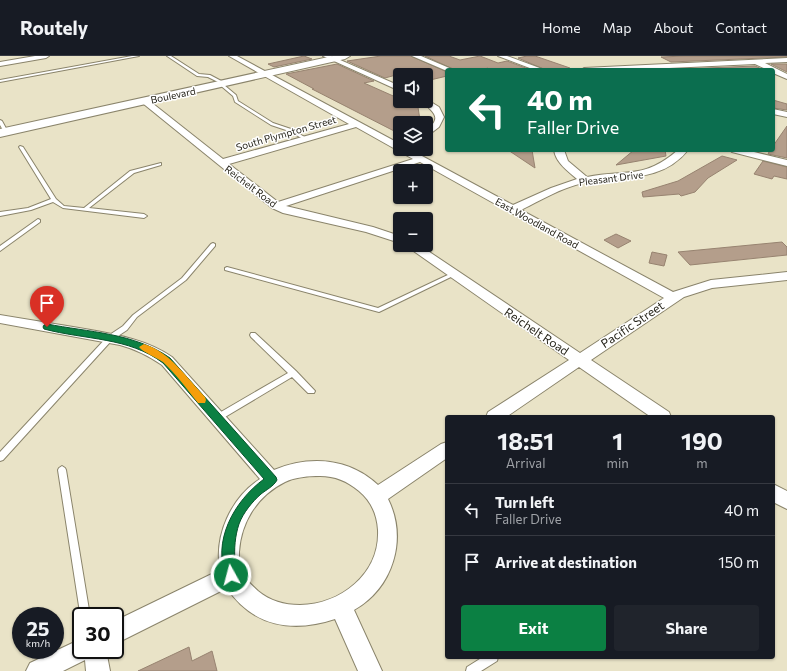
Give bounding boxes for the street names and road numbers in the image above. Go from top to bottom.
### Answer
street label: Boulevard [149,84,197,106]
street label: South Plympton Street [235,113,337,153]
street label: Reichelt Road [223,163,280,210]
street label: Pleasant Drive [578,168,644,188]
street label: East Woodland Road [493,195,581,251]
street label: Pacific Street [598,298,666,350]
street label: Reichelt Road [502,304,572,358]

